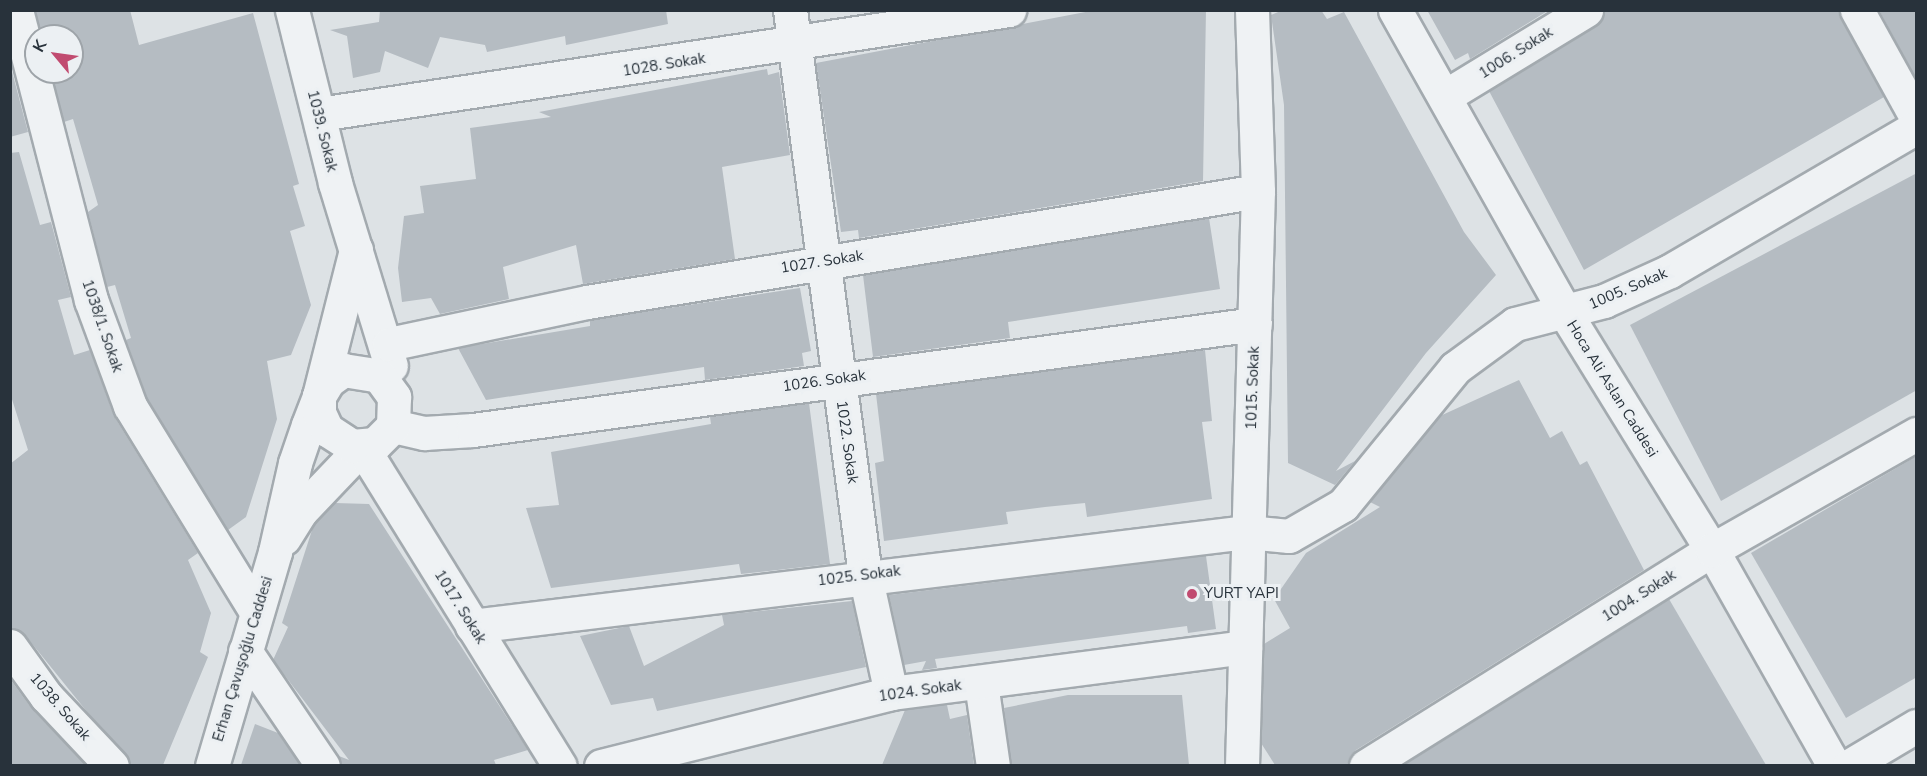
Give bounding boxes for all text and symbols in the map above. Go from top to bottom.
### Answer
street label: 1006. Sokak [1476,23,1556,83]
north arrow [24,24,84,84]
text: K [28,36,52,56]
street label: 1028. Sokak [621,50,707,80]
street label: 1039. Sokak [303,88,341,174]
street label: 1027. Sokak [779,247,865,277]
street label: 1005. Sokak [1586,264,1670,314]
street label: 1038/1. Sokak [78,277,126,375]
street label: Hoca Ali Aslan Caddesi [1563,317,1661,461]
street label: 1015. Sokak [1243,346,1263,430]
street label: 1026. Sokak [781,366,867,396]
street label: 1022. Sokak [832,399,862,485]
street label: 1025. Sokak [816,562,902,590]
street label: 1004. Sokak [1599,566,1679,626]
street label: 1017. Sokak [430,567,490,647]
street label: Erhan Çavuşoğlu Caddesi [209,574,277,744]
place label: YURT YAPI [1204,585,1279,603]
marker: YURT YAPI [1185,587,1199,601]
street label: 1038. Sokak [26,670,94,744]
street label: 1024. Sokak [877,676,963,706]

